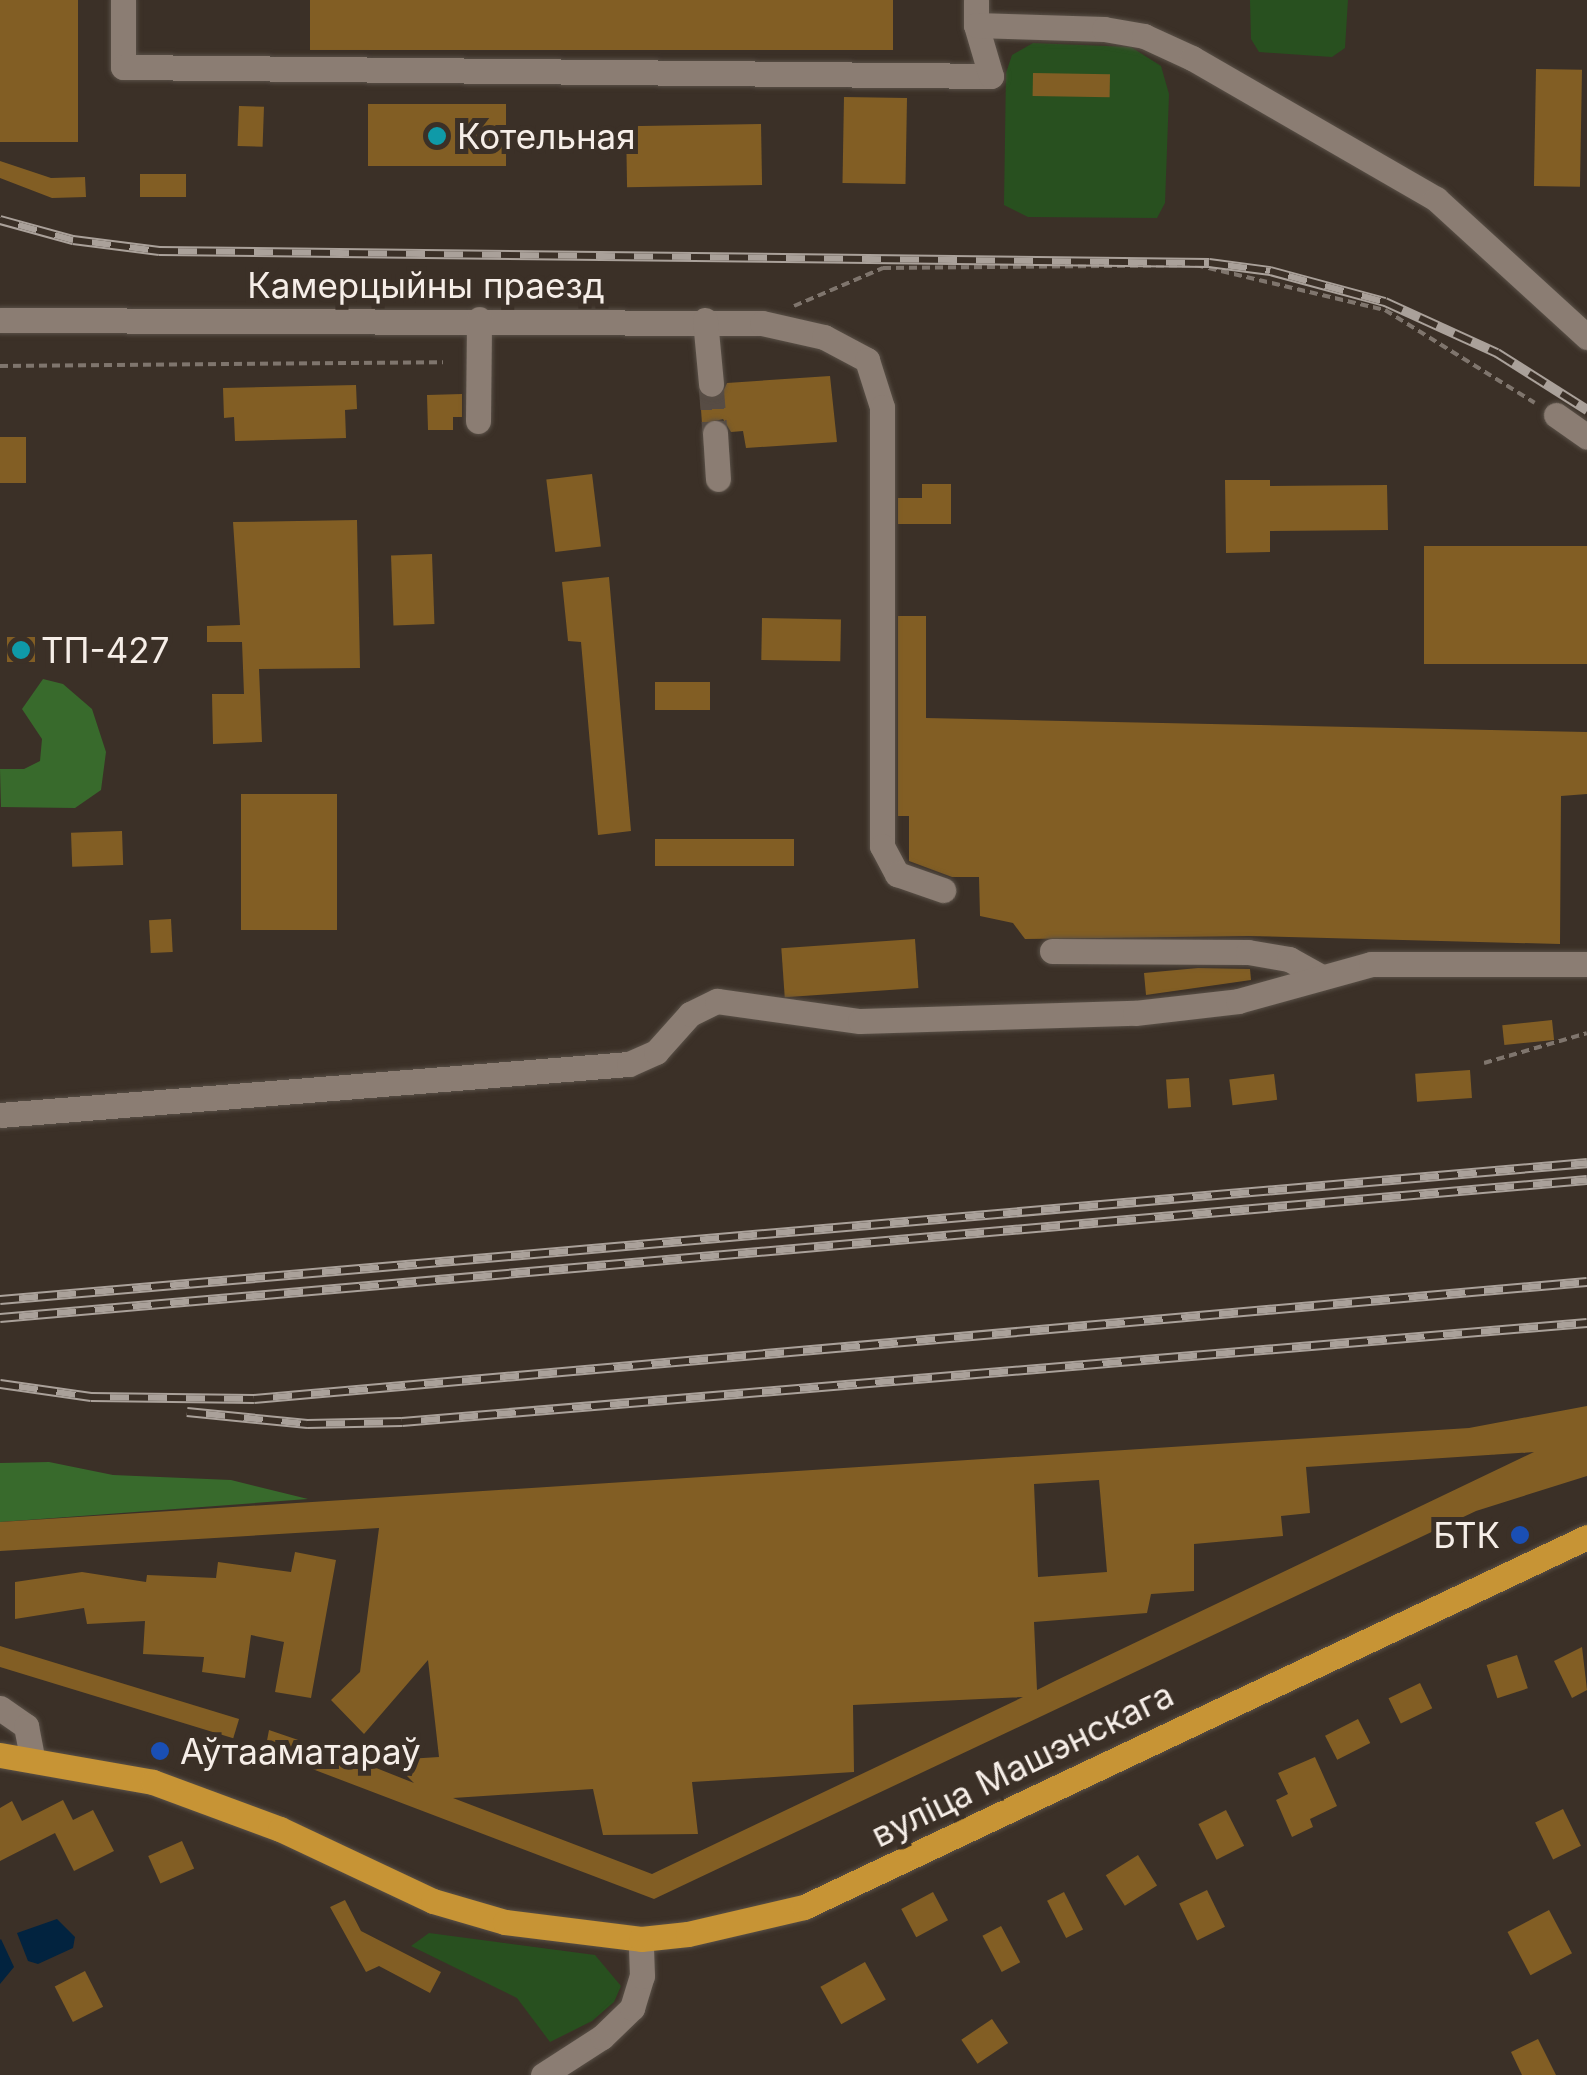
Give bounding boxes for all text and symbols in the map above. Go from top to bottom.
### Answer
place label: Котельная [457,115,636,157]
marker: Котельная [426,125,448,147]
street label: Камерцыйны праезд [247,264,605,306]
place label: ТП-427 [41,629,169,671]
marker: ТП-427 [10,639,32,661]
place label: БТК [1433,1514,1500,1556]
marker: БТК [1509,1524,1531,1546]
street label: вуліца Машэнскага [864,1673,1180,1855]
place label: Аўтааматараў [180,1730,421,1772]
marker: Аўтааматараў [149,1740,171,1762]

